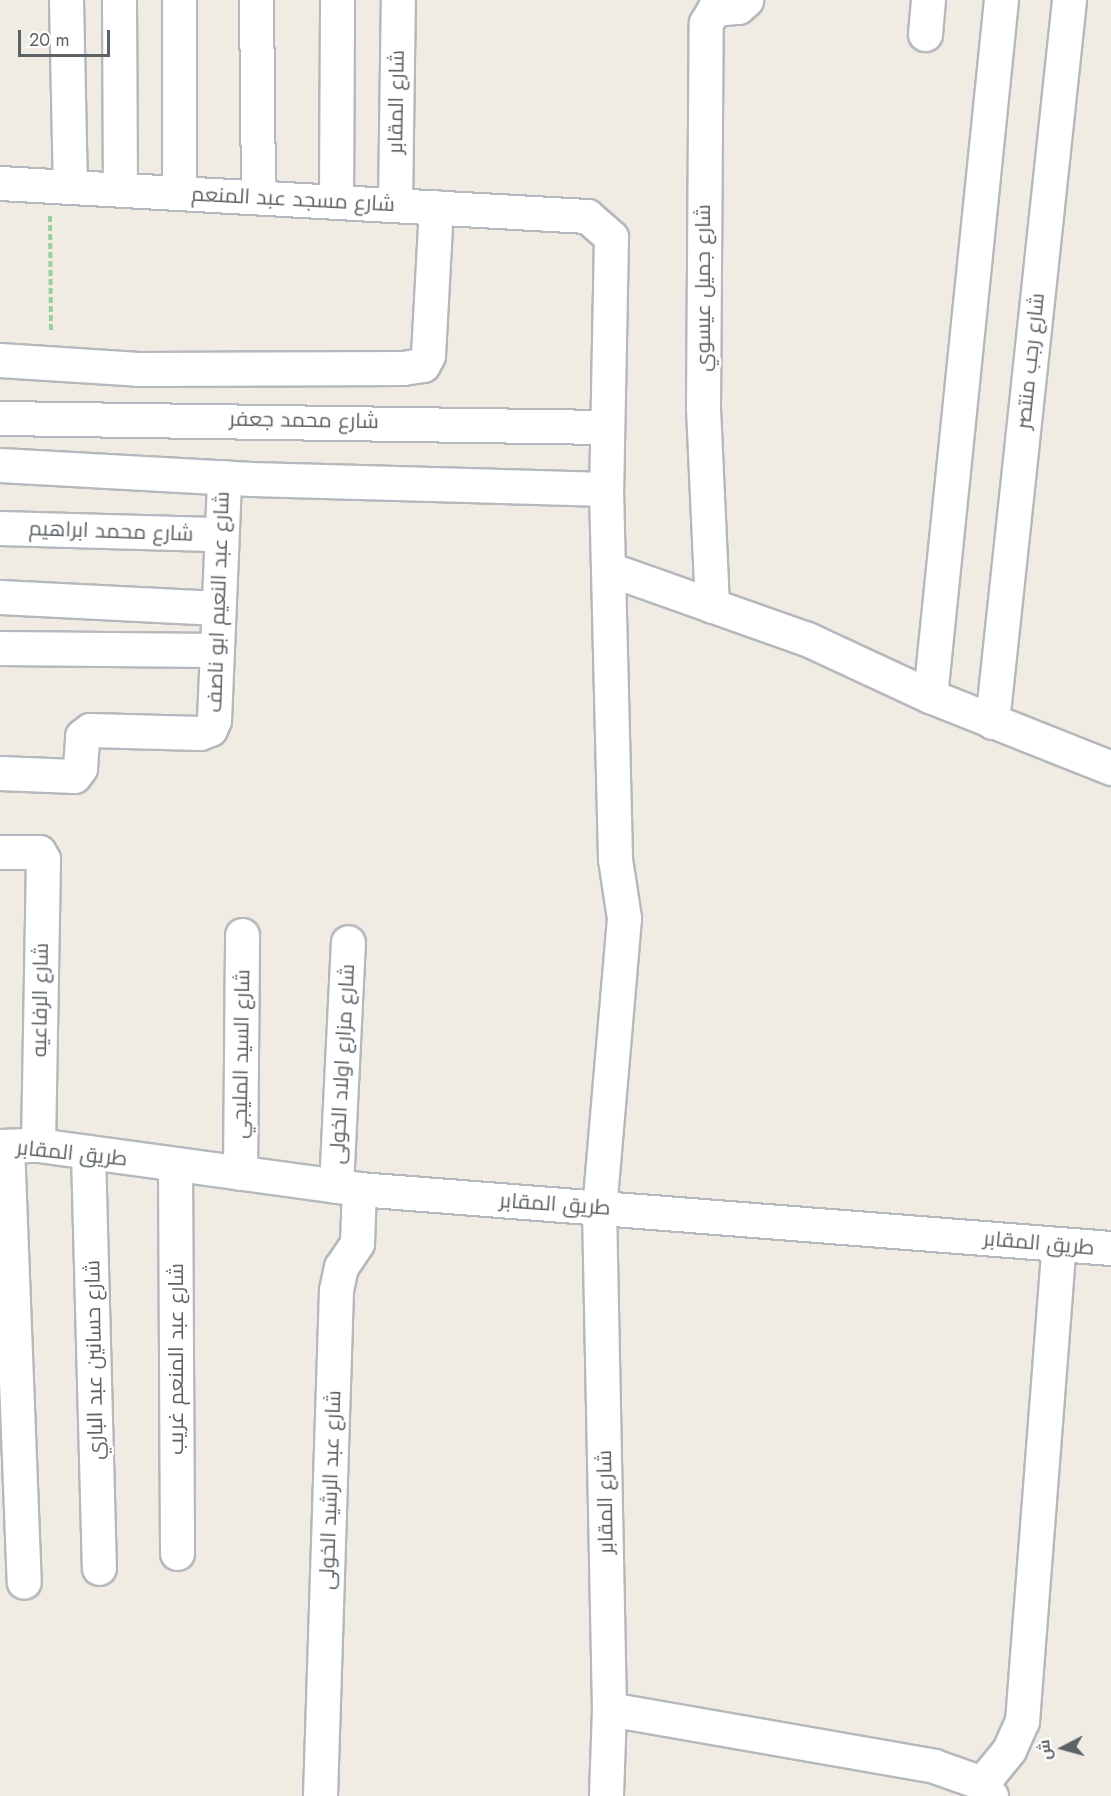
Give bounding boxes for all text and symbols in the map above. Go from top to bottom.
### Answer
scale bar [21,18,112,56]
text: 20 m [29,27,69,53]
street label: شارع المقابر [382,50,410,154]
street label: شارع مسجد عبد المنعم [191,181,395,217]
street label: شارع جميل عيسوي [690,204,716,372]
street label: شارع رجب منتصر [1010,292,1050,430]
street label: شارع محمد جعفر [229,406,379,434]
street label: شارع عبد النعيم ابو ناصف [202,491,234,713]
street label: شارع محمد ابراهيم [28,516,194,546]
street label: شارع الرفاعيه [26,943,54,1057]
street label: شارع مزارع اولاد الخولى [324,963,360,1165]
street label: شارع السيد المليجي [227,969,255,1139]
street label: طريق المقابر [15,1135,129,1171]
street label: طريق المقابر [499,1188,611,1220]
street label: طريق المقابر [982,1226,1096,1260]
street label: شارع حسانين عبد الباري [80,1260,108,1460]
street label: شارع عبد المنعم غريب [163,1263,189,1455]
street label: شارع عبد الرشيد الخولى [314,1390,346,1590]
street label: شارع المقابر [591,1450,619,1554]
north arrow [1033,1718,1093,1778]
text: ش [1032,1739,1057,1761]

